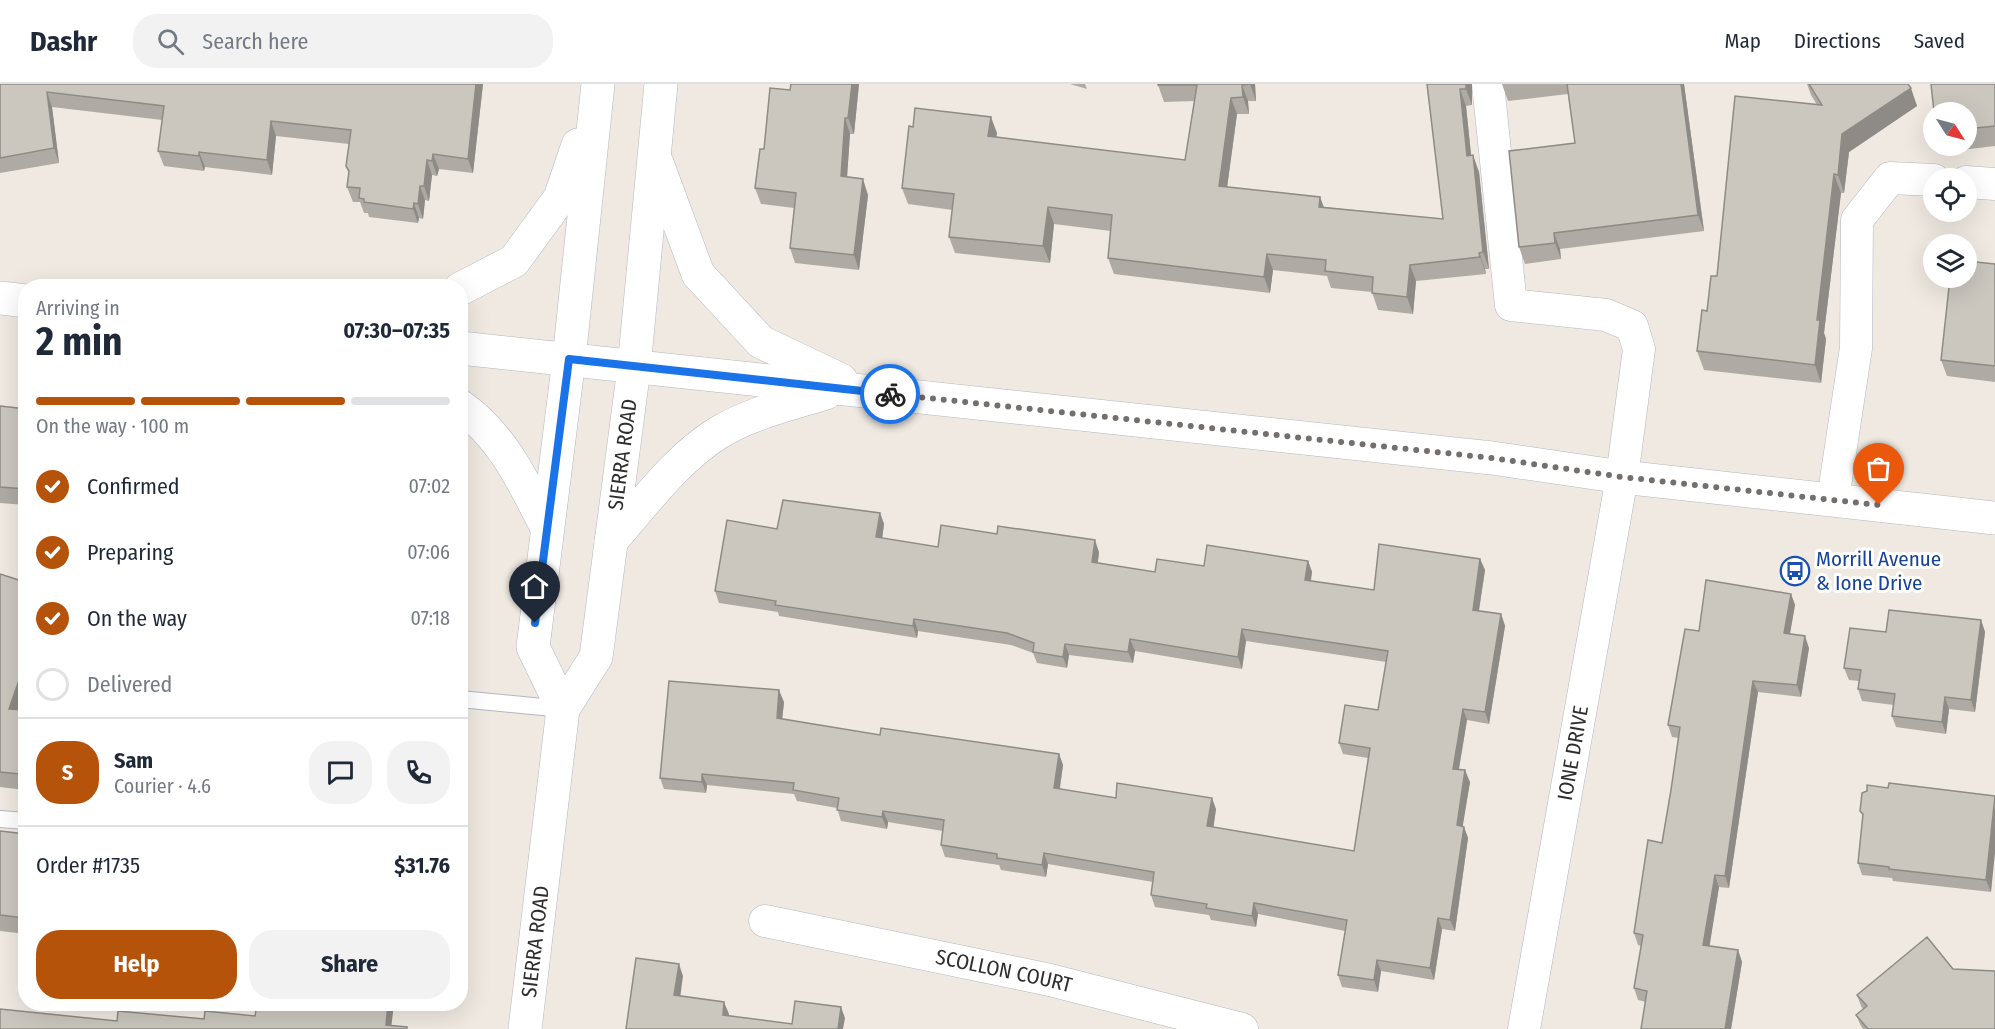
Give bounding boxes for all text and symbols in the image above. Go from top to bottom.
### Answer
search box [133,14,553,68]
text: Dashr [30,25,97,58]
icon: search [154,25,187,58]
text: Search here [202,28,308,55]
text: Map [1724,28,1761,54]
text: Directions [1794,28,1881,54]
text: Saved [1914,28,1965,54]
north arrow [1923,102,1977,156]
map controls [1923,102,1977,288]
button: locate [1923,168,1977,222]
button: layers [1923,234,1977,288]
text: Arriving in [36,296,120,320]
text: 07:30–07:35 [343,317,450,344]
text: 2 min [36,319,122,365]
courier [860,364,920,424]
icon: bike [874,378,907,411]
street label: SIERRA ROAD [602,397,643,512]
text: On the way · 100 m [36,414,189,438]
pin [1853,443,1904,505]
icon: bag [1862,452,1895,485]
icon: check [36,470,69,503]
text: Confirmed [87,473,180,500]
text: 07:02 [409,474,450,498]
icon: check [36,536,69,569]
text: Preparing [87,539,173,566]
text: 07:06 [407,540,450,564]
place label: Morrill Avenue & Ione Drive [1816,546,1941,596]
bus stop icon: Morrill Avenue & Ione Drive [1779,555,1811,587]
pin [509,561,560,623]
icon: home [518,570,551,603]
icon: check [36,602,69,635]
text: On the way [87,605,187,632]
text: 07:18 [411,606,450,630]
text: Delivered [87,671,172,698]
street label: IONE DRIVE [1552,703,1594,802]
button: chat [309,741,372,804]
button: phone [387,741,450,804]
text: Sam [114,747,153,774]
text: S [62,759,73,786]
text: Courier · 4.6 [114,774,211,798]
text: Order #1735 [36,852,140,879]
text: $31.76 [394,852,450,879]
street label: SIERRA ROAD [516,884,555,999]
button: Help [36,930,237,999]
button: Share [249,930,450,999]
street label: SCOLLON COURT [933,944,1075,998]

